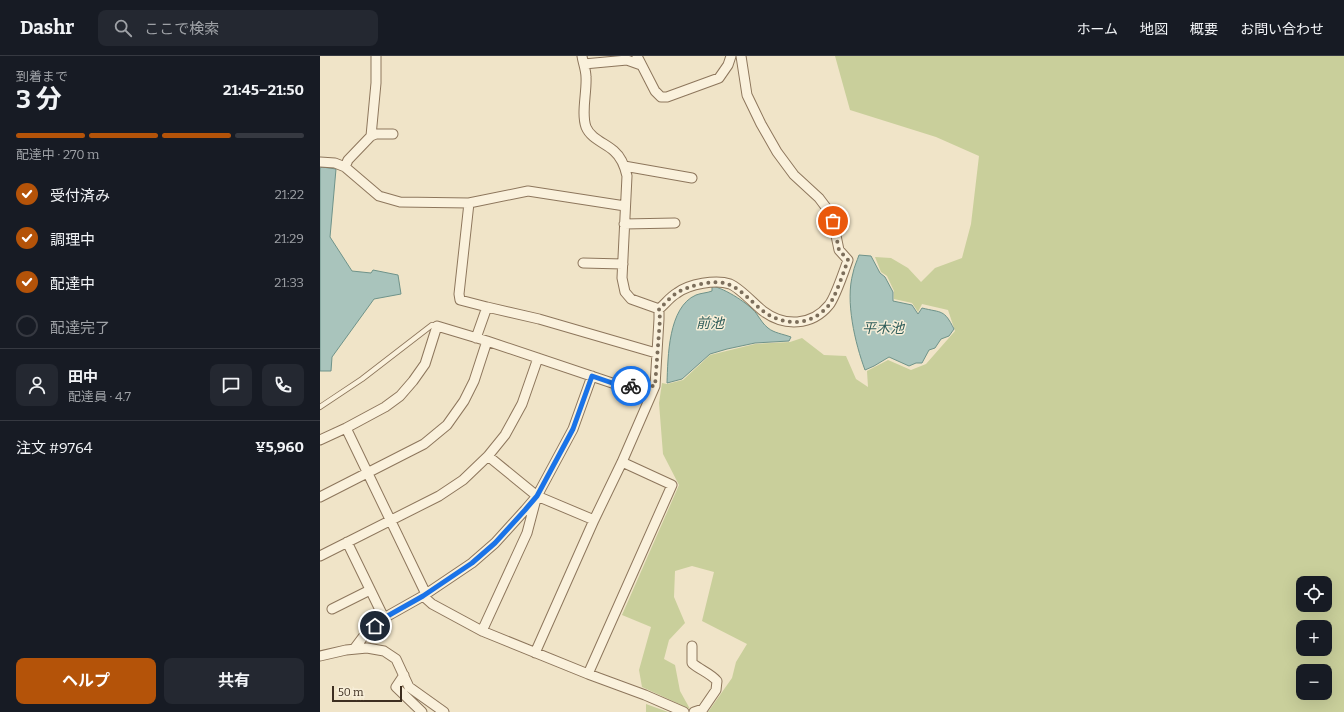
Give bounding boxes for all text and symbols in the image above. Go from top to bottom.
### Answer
search box [98,10,378,46]
text: Dashr [20,16,74,39]
icon: search [112,17,134,39]
text: ここで検索 [144,20,219,38]
text: ホーム [1076,21,1118,38]
text: 地図 [1140,21,1168,38]
text: 概要 [1190,21,1218,38]
text: お問い合わせ [1240,21,1324,38]
text: 到着まで [16,69,68,84]
text: 21:45–21:50 [223,81,304,99]
text: 3 分 [16,84,62,115]
text: 配達中 · 270 m [16,147,100,162]
icon: check [16,183,38,205]
text: 受付済み [50,187,110,205]
text: 21:22 [275,187,304,202]
pin [816,204,850,238]
icon: bag [822,210,844,232]
icon: check [16,227,38,249]
text: 調理中 [50,231,95,249]
text: 21:29 [274,231,304,246]
icon: check [16,271,38,293]
text: 配達中 [50,275,95,293]
text: 21:33 [274,275,304,290]
water label: 前池 [696,315,726,332]
text: 配達完了 [50,319,110,337]
water label: 平木池 [862,320,906,337]
button: person [16,364,58,406]
button: chat [210,364,252,406]
button: phone [262,364,304,406]
courier [611,366,651,406]
text: 田中 [68,368,98,386]
icon: bike [620,375,642,397]
text: 配達員 · 4.7 [68,389,131,404]
text: ¥5,960 [255,438,304,456]
text: 注文 #9764 [16,439,93,457]
map controls [1296,576,1332,700]
button: locate [1296,576,1332,612]
pin [358,609,392,643]
icon: home [364,615,386,637]
button: + [1296,620,1332,656]
button: ヘルプ [16,658,156,704]
button: 共有 [164,658,304,704]
button: − [1296,664,1332,700]
scale bar [332,684,402,703]
text: 50 m [338,686,364,699]

